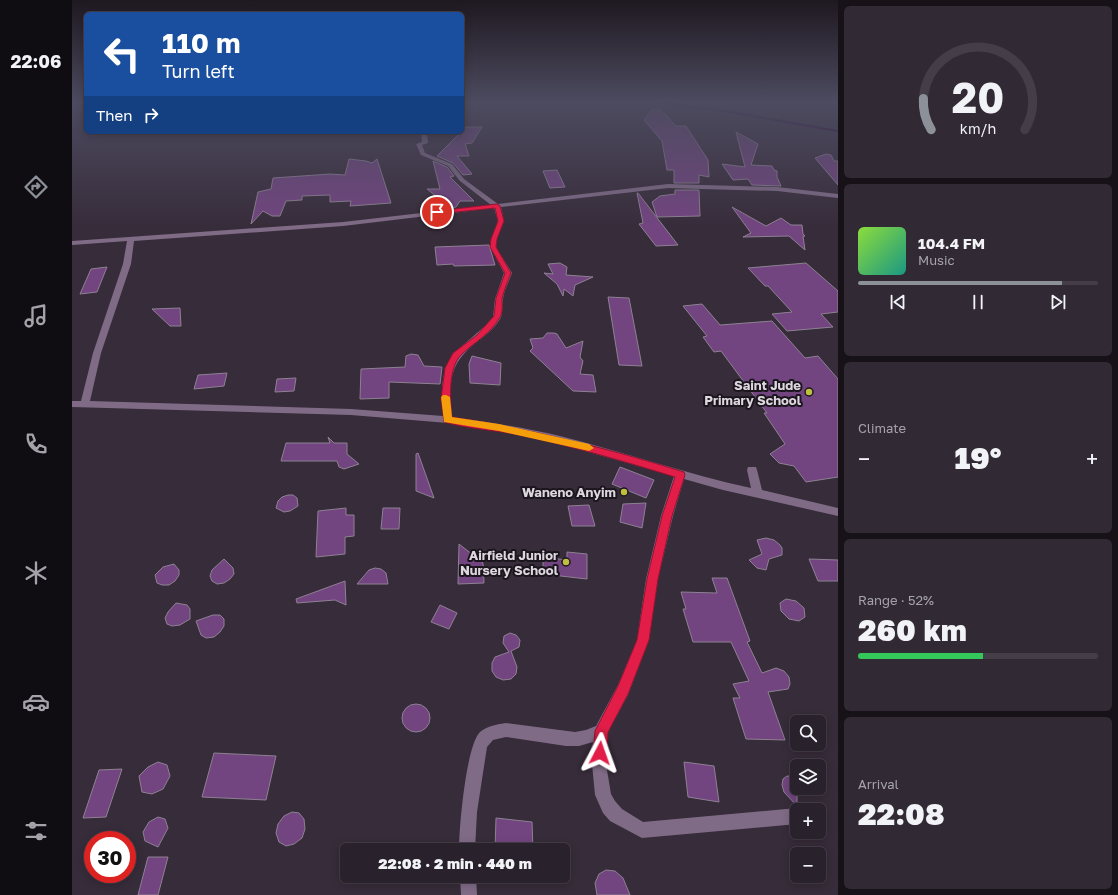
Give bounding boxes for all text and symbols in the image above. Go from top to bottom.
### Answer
text: 110 m [162,26,241,59]
icon: left [96,28,148,80]
text: 22:06 [11,50,61,72]
text: Turn left [162,60,235,82]
text: 20 [952,72,1004,122]
icon: right [140,104,162,126]
text: Then [96,106,132,124]
text: km/h [960,119,996,136]
icon: directions [22,173,50,201]
pin [420,195,454,229]
icon: arrive [426,201,448,223]
text: 104.4 FM [918,234,985,252]
text: Music [918,252,955,268]
icon: previous [887,291,909,313]
icon: pause [967,291,989,313]
icon: next [1047,291,1069,313]
icon: music [22,302,50,330]
place label: Saint Jude Primary School [704,377,802,408]
marker: Saint Jude Primary School [804,387,814,397]
text: Climate [858,420,906,436]
icon: phone [22,430,50,458]
text: 19° [954,440,1002,476]
text: − [858,445,870,472]
text: + [1086,445,1098,472]
place label: Waneno Anyim [522,484,616,500]
marker: Waneno Anyim [619,487,629,497]
place label: Airfield Junior Nursery School [460,547,559,578]
marker: Airfield Junior Nursery School [561,557,571,567]
icon: climate [22,559,50,587]
text: Range · 52% [858,592,934,608]
text: 260 km [858,612,967,648]
icon: car [22,688,50,716]
map controls [790,715,826,883]
button: search [790,715,826,751]
position arrow [579,732,621,774]
button: layers [790,759,826,795]
text: Arrival [858,776,899,792]
text: 22:08 [858,796,945,832]
button: + [790,803,826,839]
icon: filters [22,817,50,845]
speed limit sign: 30 [84,831,136,883]
button: − [790,847,826,883]
text: 22:08 · 2 min · 440 m [378,854,532,872]

